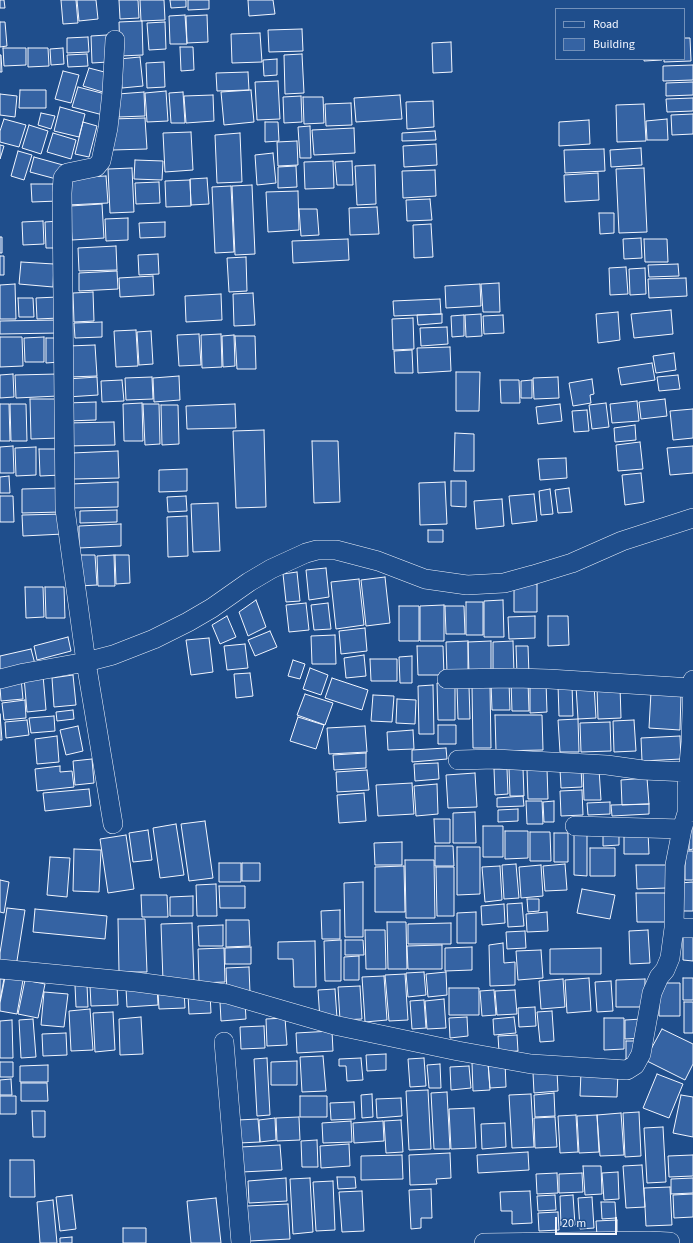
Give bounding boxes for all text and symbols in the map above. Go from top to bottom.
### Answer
legend [555,8,685,60]
text: Road [593,16,619,33]
text: Building [593,36,635,53]
scale bar [557,1209,619,1235]
text: 20 m [562,1215,586,1232]

